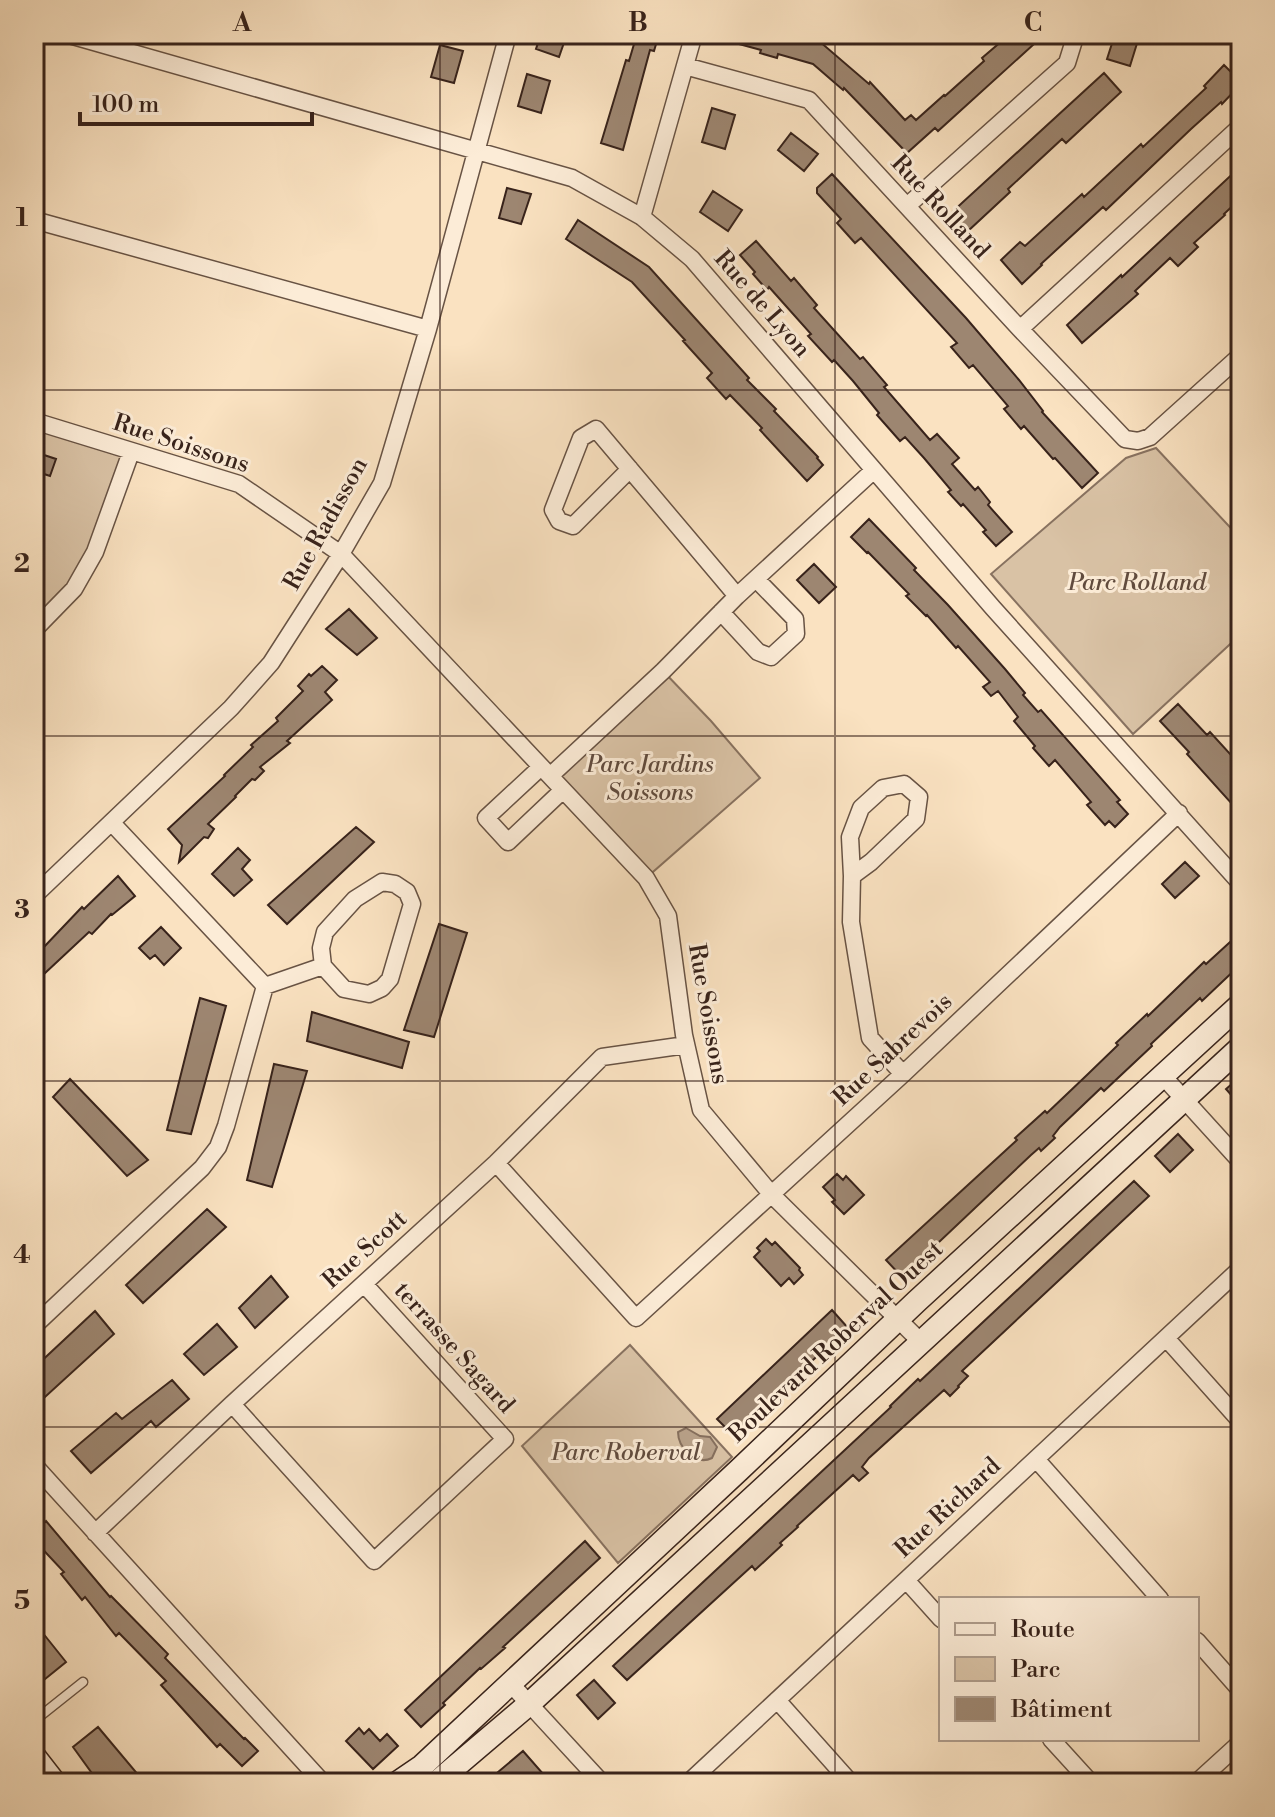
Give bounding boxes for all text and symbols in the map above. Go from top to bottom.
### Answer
text: A [232,7,252,39]
text: B [628,7,648,39]
text: C [1024,7,1042,39]
scale bar [80,76,312,126]
text: 100 m [92,90,159,120]
street label: Rue Rolland [884,149,996,266]
text: 1 [16,202,29,234]
street label: Rue de Lyon [707,244,817,364]
street label: Rue Soissons [109,408,253,480]
street label: Rue Radisson [277,452,375,596]
text: 2 [14,548,30,580]
park label: Parc Rolland [1067,568,1207,598]
park label: Parc Jardins Soissons [585,750,714,808]
text: 3 [14,894,30,926]
street label: Rue Soissons [681,942,735,1086]
street label: Rue Sabrevois [827,987,959,1113]
street label: Rue Scott [316,1204,414,1296]
street label: Boulevard Roberval Ouest [722,1234,950,1450]
text: 4 [13,1239,31,1271]
street label: terrasse Sagard [387,1276,521,1420]
park label: Parc Roberval [551,1438,701,1468]
street label: Rue Richard [889,1451,1008,1565]
text: 5 [14,1585,30,1617]
legend [939,1597,1199,1741]
text: Route [1011,1615,1075,1645]
text: Parc [1011,1655,1061,1685]
text: Bâtiment [1010,1695,1113,1725]

